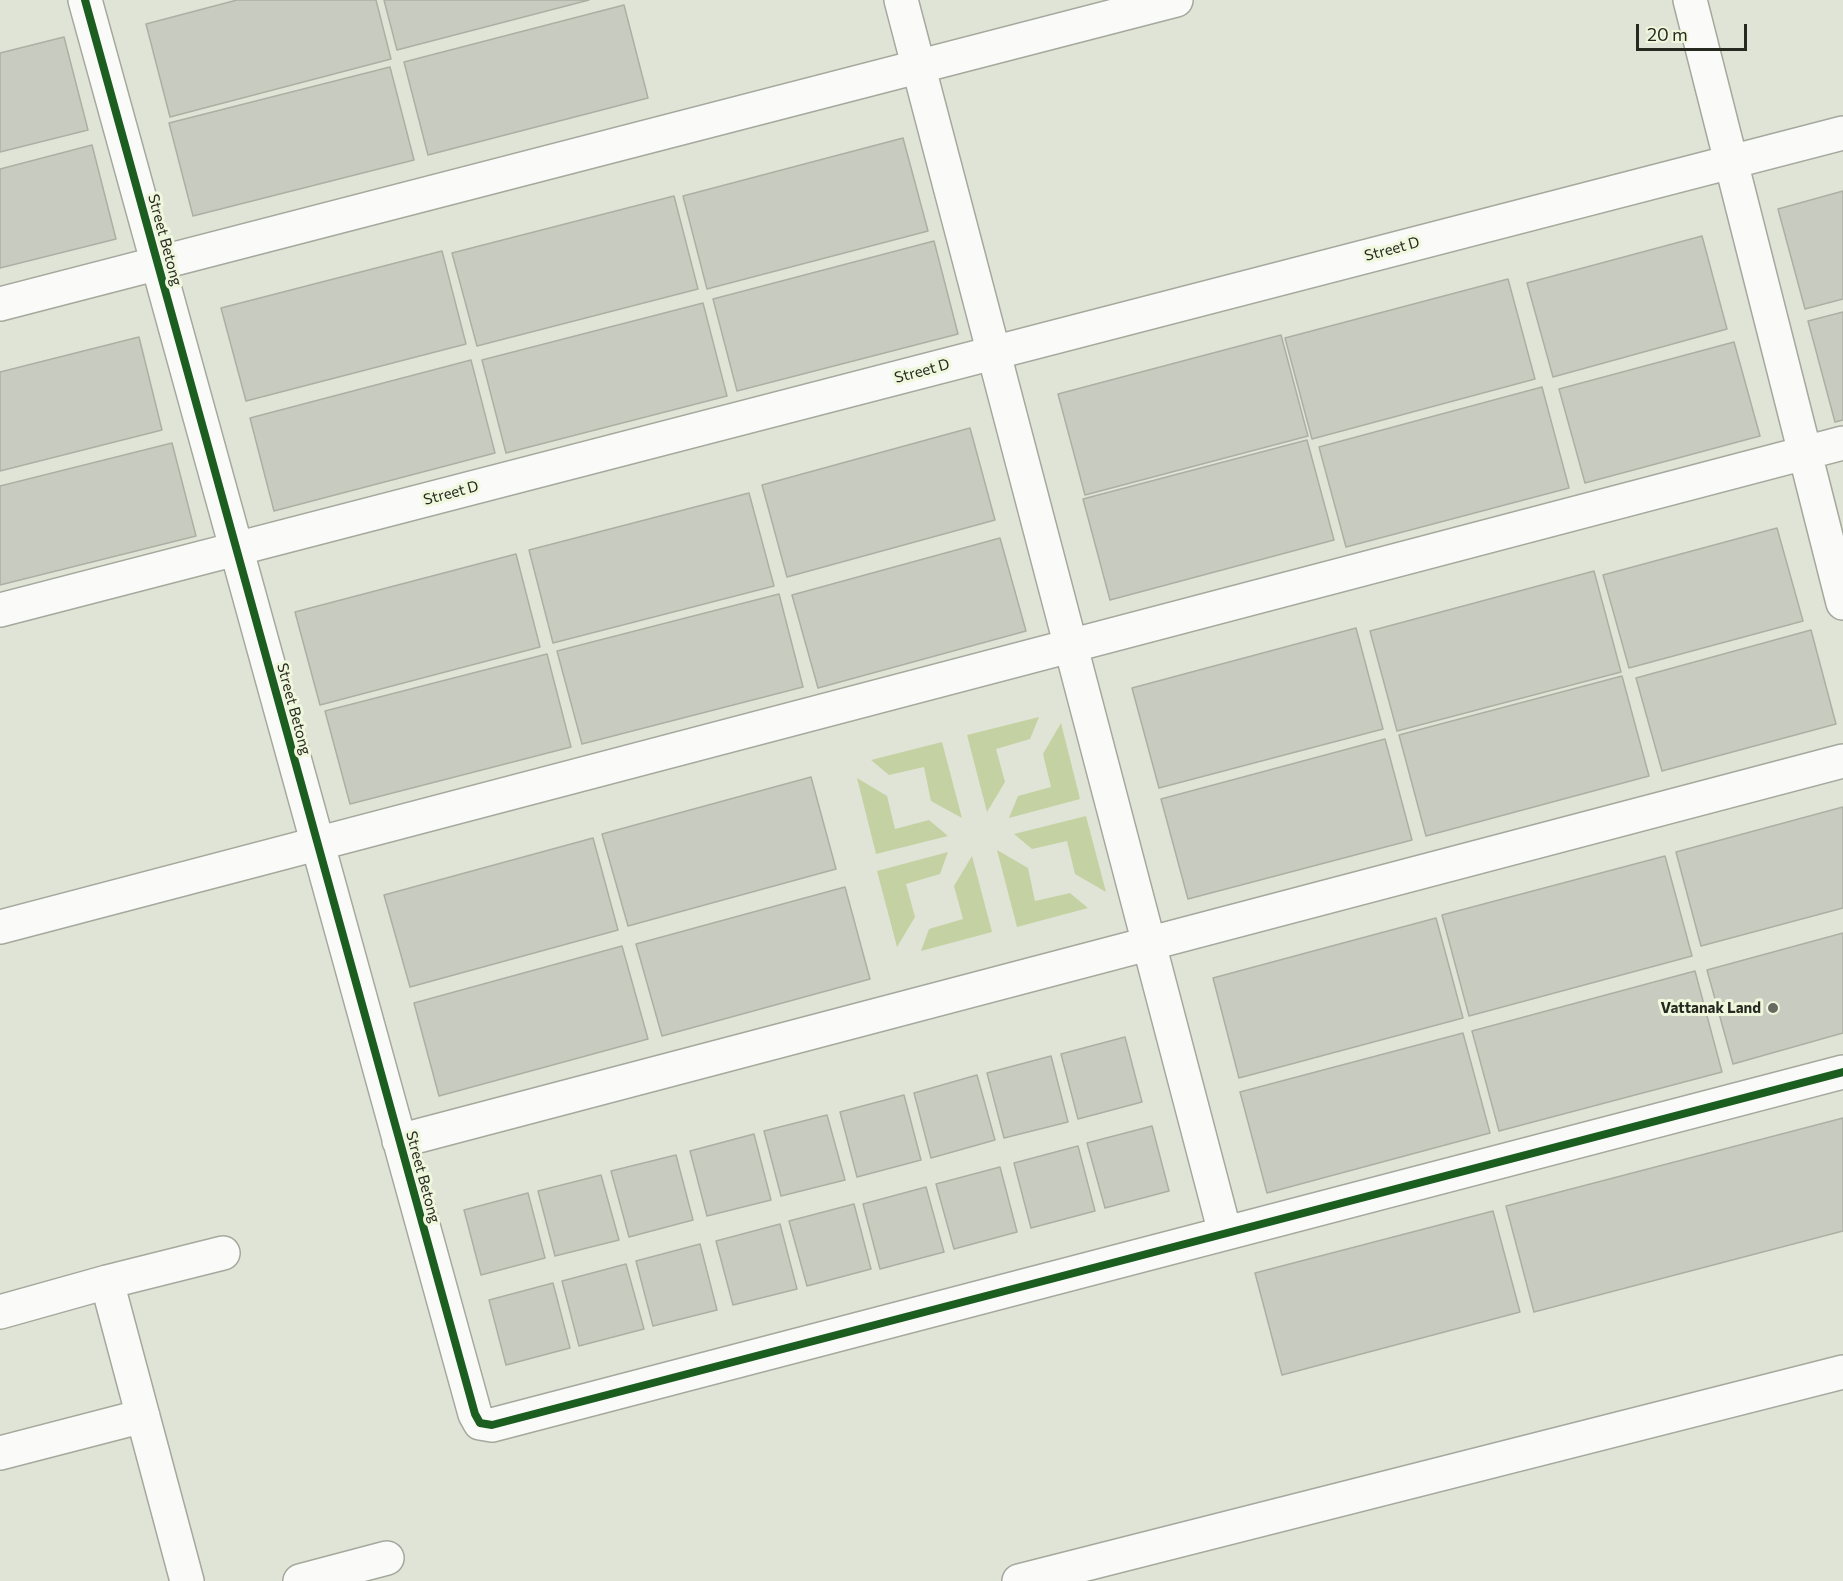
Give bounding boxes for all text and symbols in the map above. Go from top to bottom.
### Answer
scale bar [1639,12,1750,50]
text: 20 m [1647,23,1688,45]
street label: Street Betong [144,192,186,288]
street label: Street D [1362,233,1422,265]
street label: Street D [892,355,952,387]
street label: Street D [421,477,481,509]
street label: Street Betong [273,661,315,757]
place label: Vattanak Land [1661,999,1761,1017]
marker: Vattanak Land [1766,1001,1780,1015]
street label: Street Betong [402,1129,444,1225]

